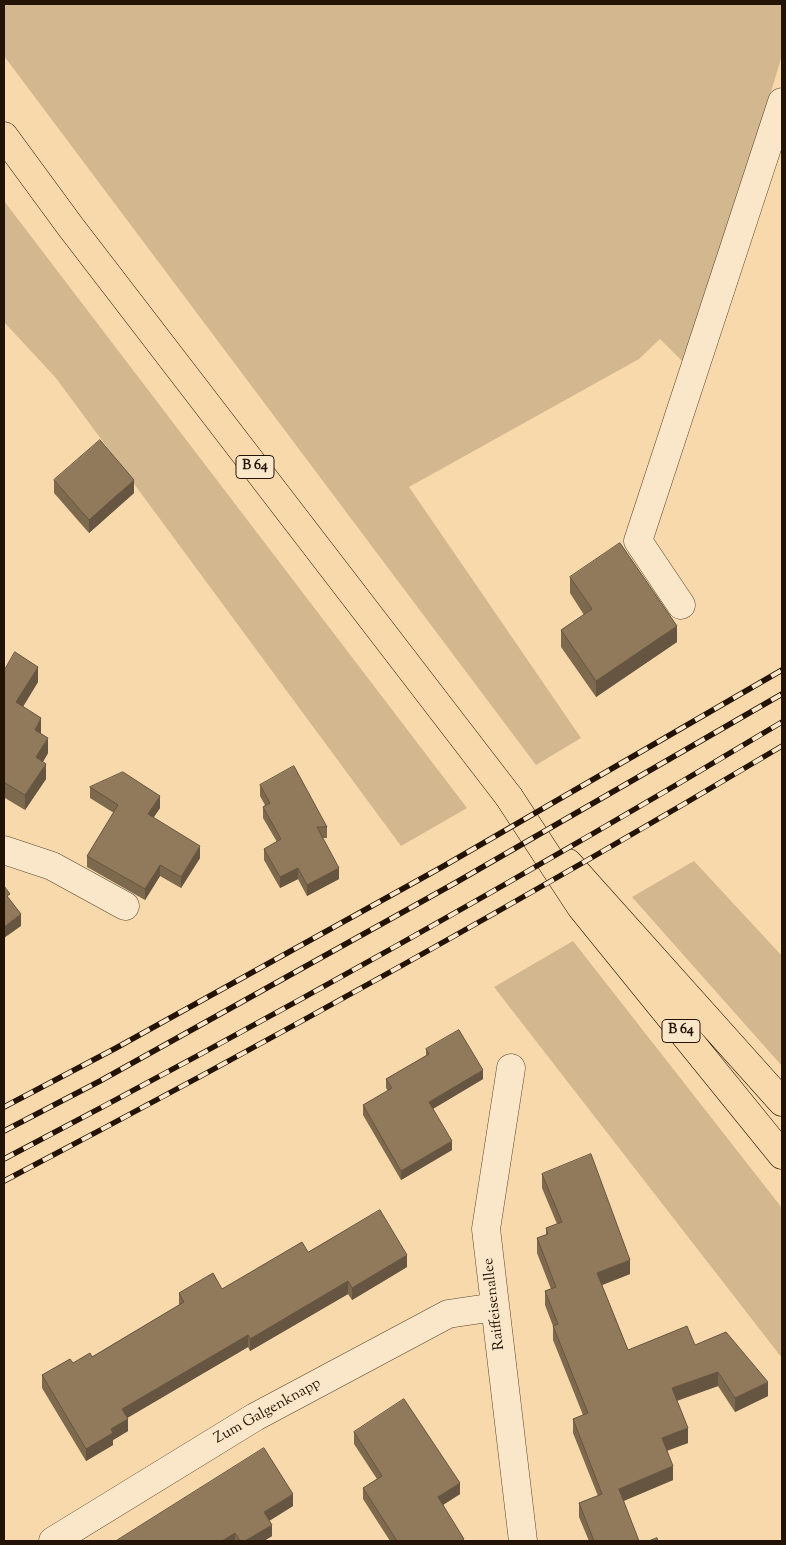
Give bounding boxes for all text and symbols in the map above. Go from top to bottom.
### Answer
road number: B 64 [236,456,274,478]
road number: B 64 [662,1019,700,1042]
street label: Raiffeisenallee [480,1257,510,1351]
street label: Zum Galgenknapp [211,1375,325,1449]

